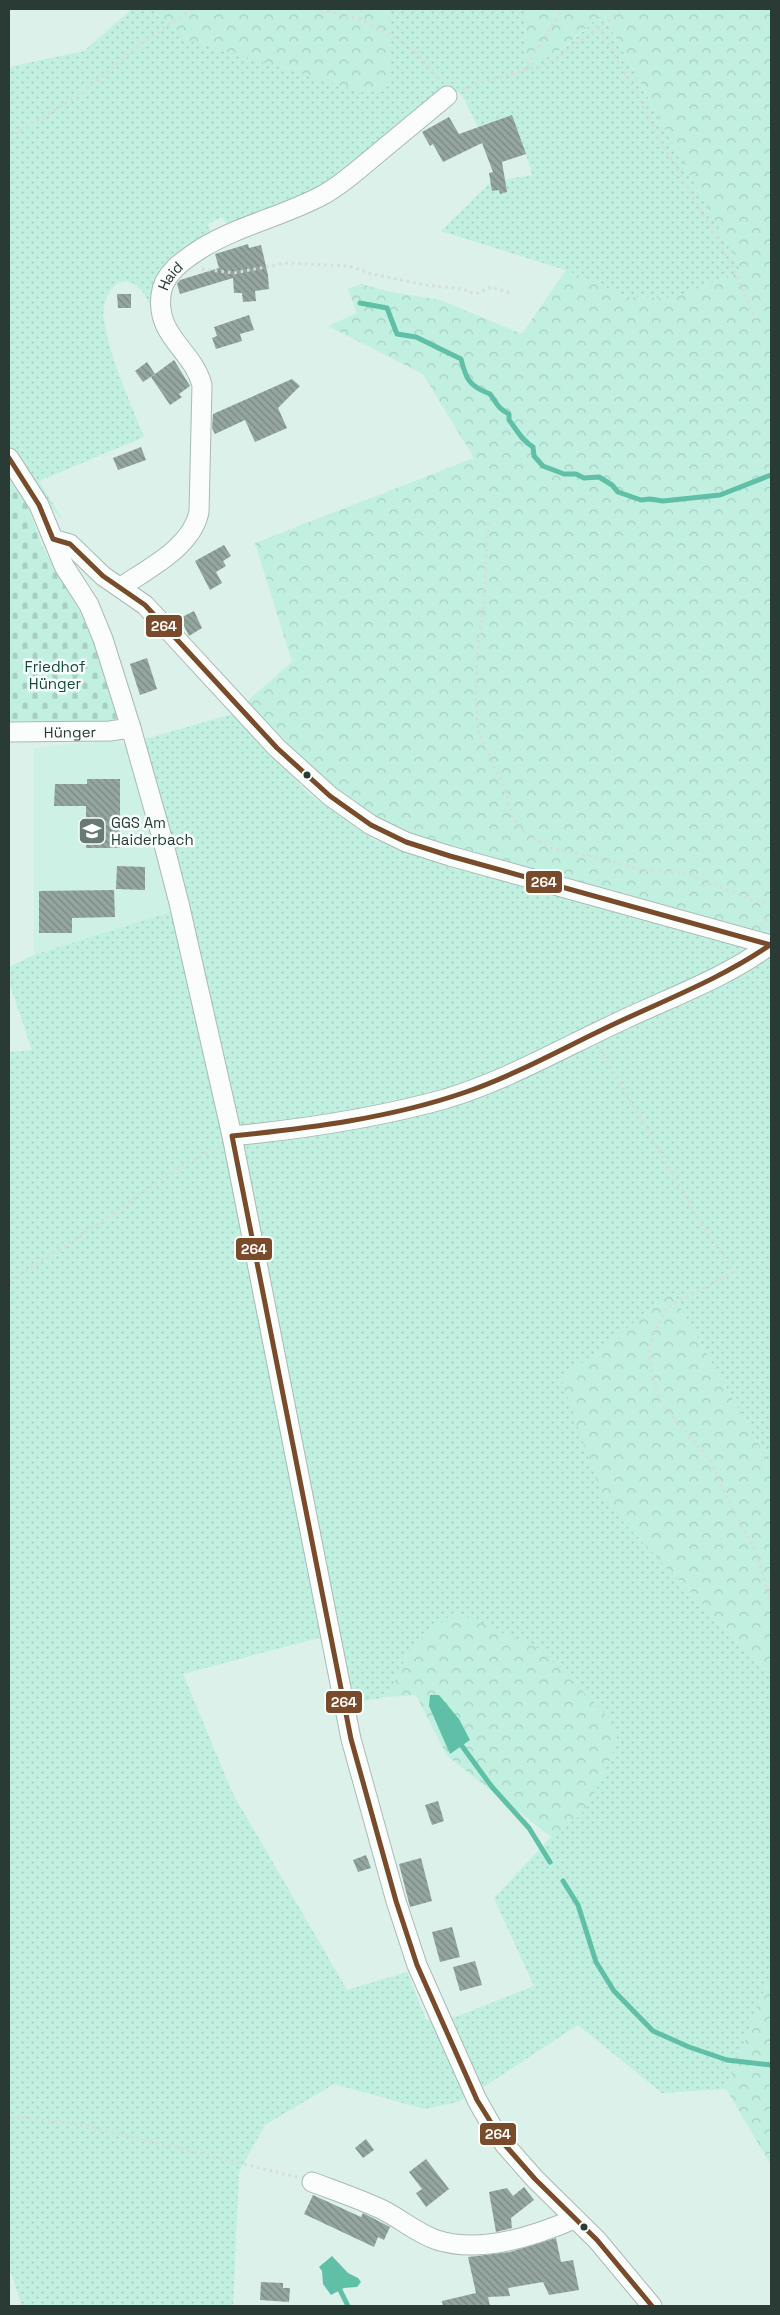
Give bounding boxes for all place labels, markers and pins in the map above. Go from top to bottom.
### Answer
unlabelled marker [302,770,312,780]
place label: GGS Am Haiderbach [111,813,194,849]
school or university icon: GGS Am Haiderbach [77,816,107,846]
unlabelled marker [579,2222,589,2232]

